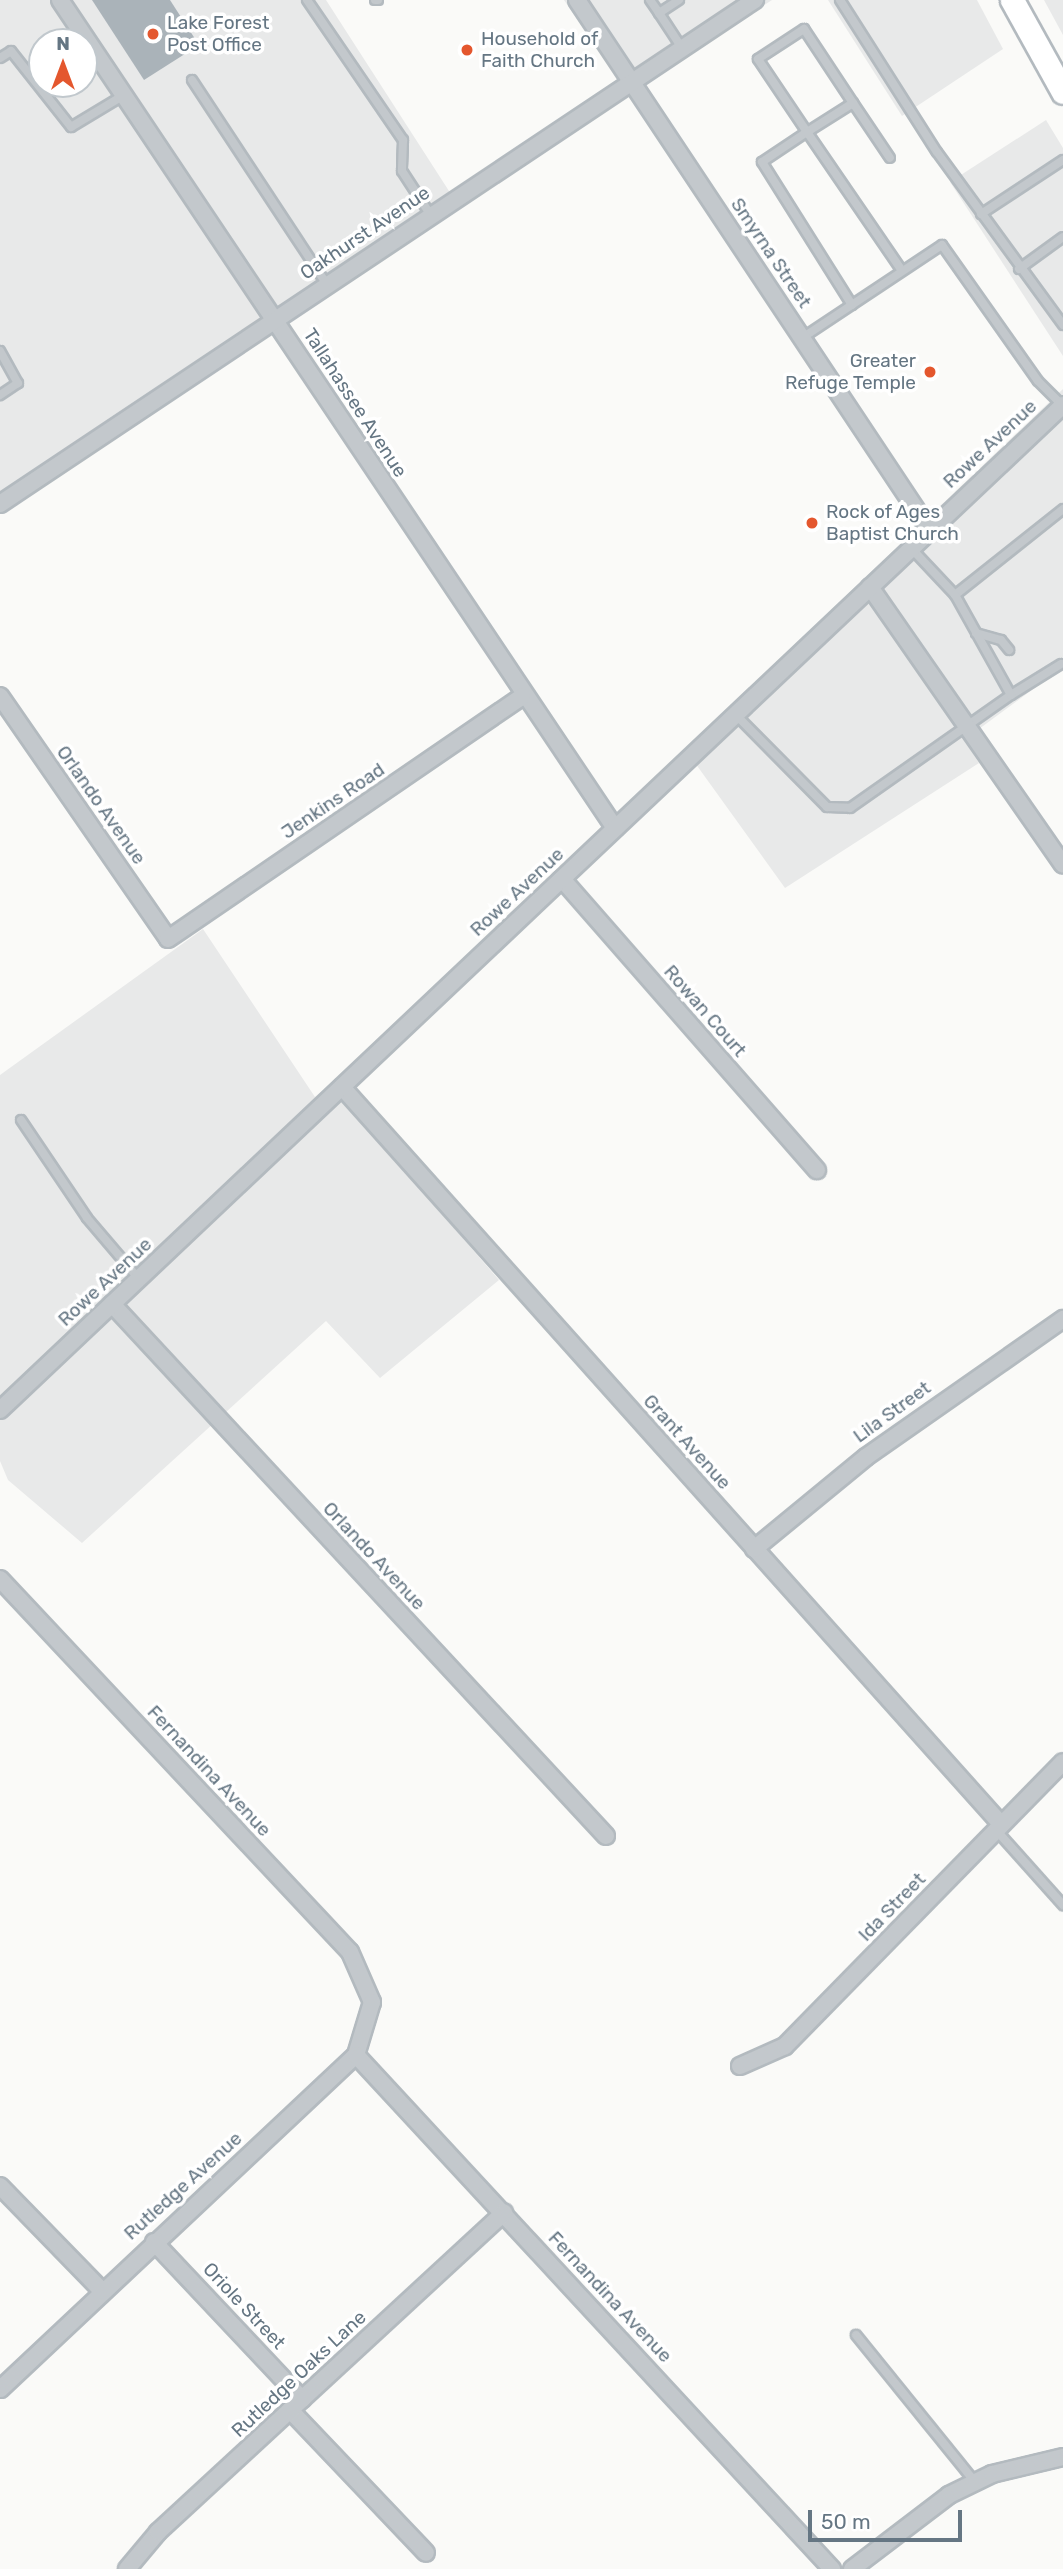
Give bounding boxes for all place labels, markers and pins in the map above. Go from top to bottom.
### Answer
place label: Lake Forest Post Office [167,12,269,56]
marker: Lake Forest Post Office [145,26,161,42]
place label: Household of Faith Church [481,28,598,72]
marker: Household of Faith Church [459,42,475,58]
place label: Greater Refuge Temple [784,350,916,394]
marker: Greater Refuge Temple [922,364,938,380]
place label: Rock of Ages Baptist Church [826,501,959,545]
marker: Rock of Ages Baptist Church [804,515,820,531]

